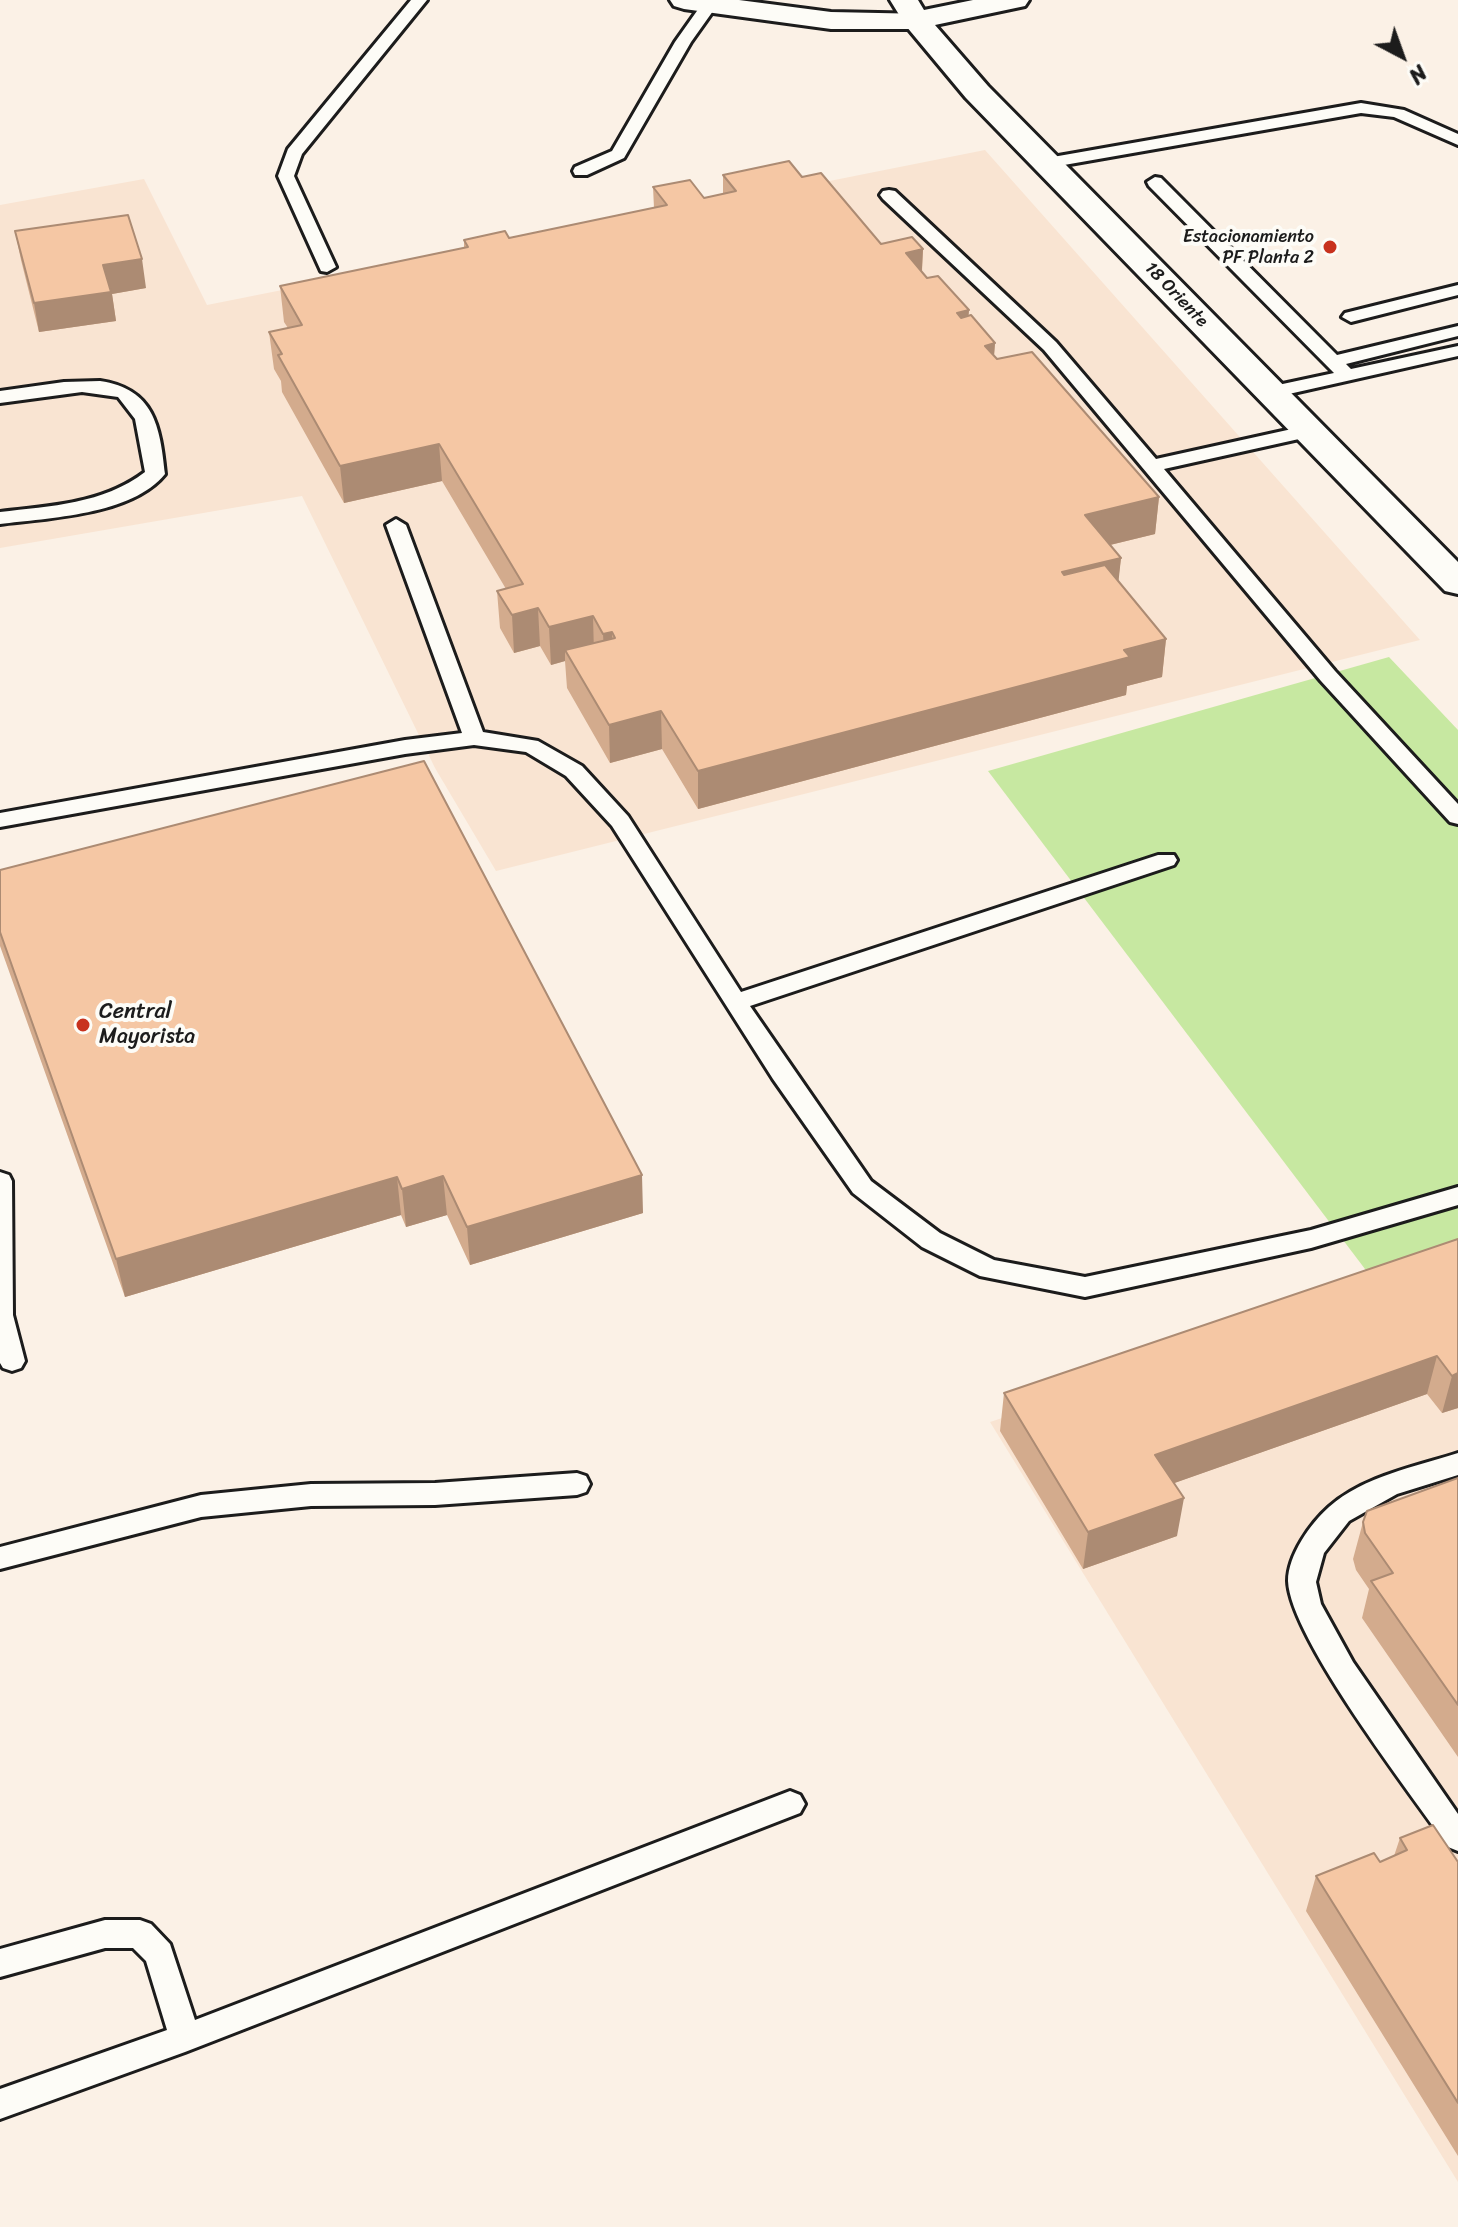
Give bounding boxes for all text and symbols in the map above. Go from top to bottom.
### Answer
north arrow [1362,16,1442,96]
text: N [1400,55,1437,94]
place label: Estacionamiento PF Planta 2 [1183,226,1314,268]
marker: Estacionamiento PF Planta 2 [1321,238,1339,256]
street label: 18 Oriente [1140,258,1212,332]
place label: Central Mayorista [99,999,195,1050]
marker: Central Mayorista [74,1016,92,1034]

